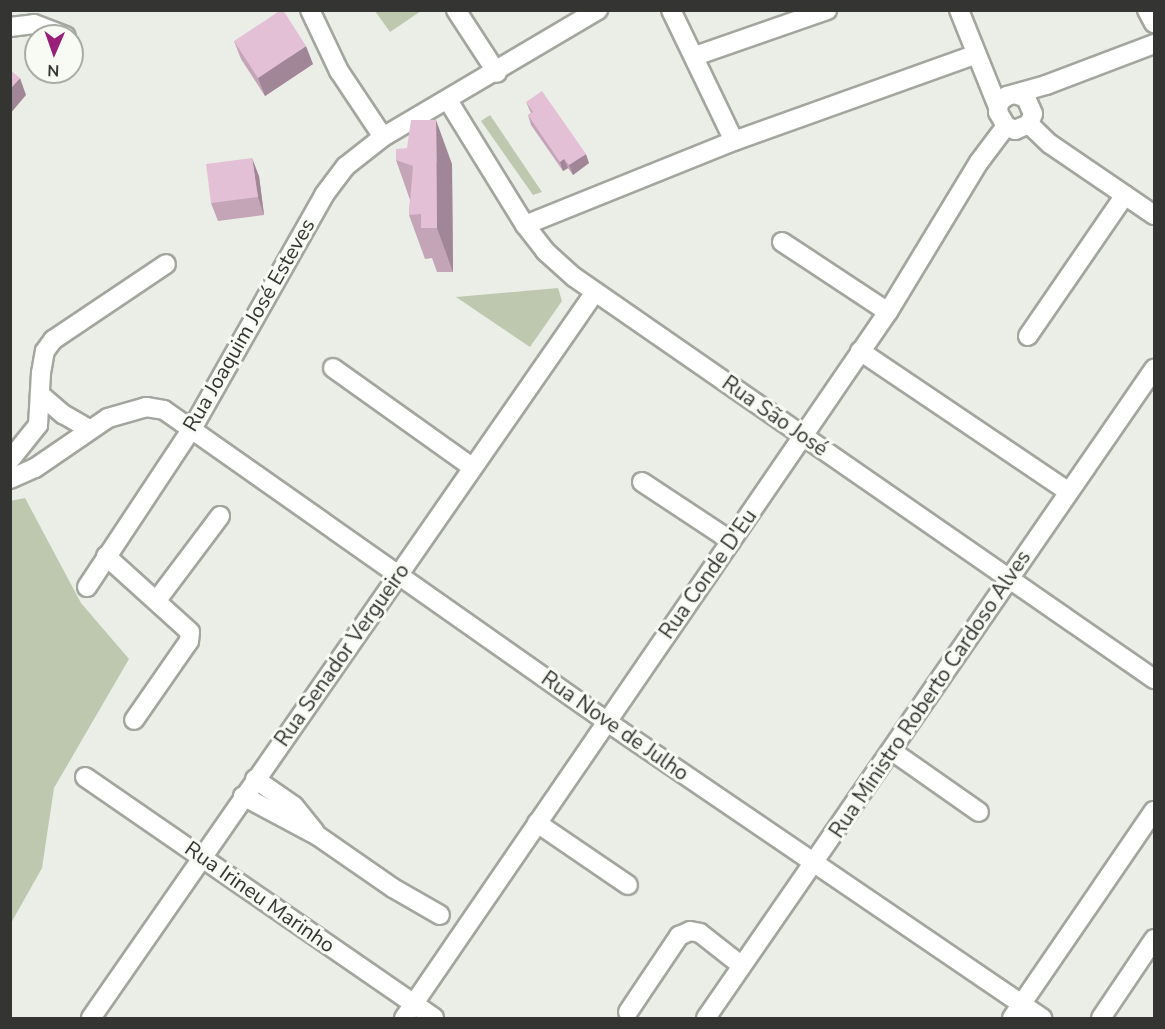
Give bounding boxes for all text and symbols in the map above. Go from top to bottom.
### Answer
north arrow [24,24,84,84]
text: N [47,59,60,81]
street label: Rua Joaquim José Esteves [178,214,320,436]
street label: Rua São José [717,370,833,462]
street label: Rua Conde D'Eu [654,504,762,644]
street label: Rua Ministro Roberto Cardoso Alves [824,545,1036,843]
street label: Rua Senador Vergueiro [269,559,415,751]
street label: Rua Nove de Julho [537,666,693,786]
street label: Rua Irineu Marinho [180,836,340,958]

